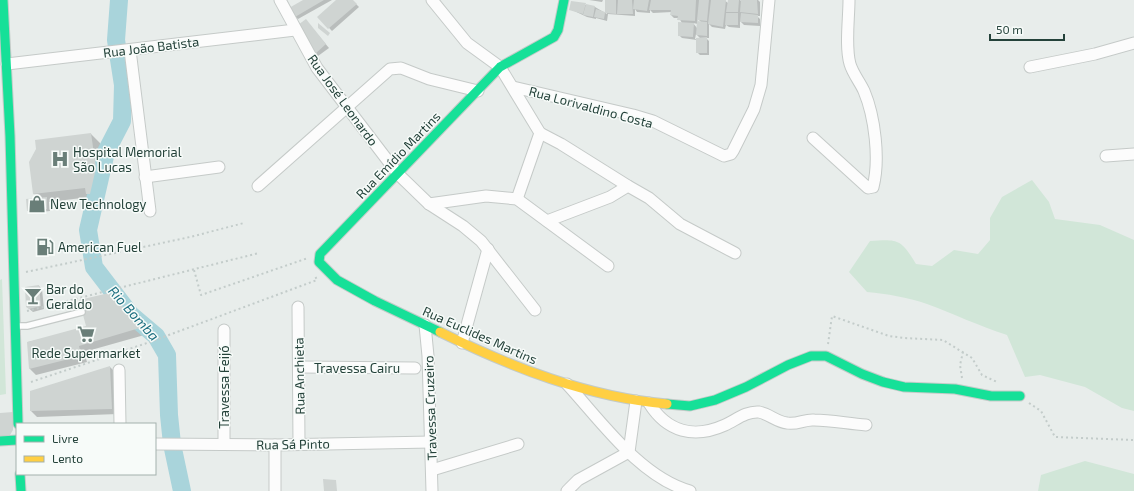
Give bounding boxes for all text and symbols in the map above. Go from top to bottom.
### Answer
scale bar [990,16,1064,42]
text: 50 m [996,22,1023,36]
street label: Rua João Batista [102,33,200,61]
street label: Rua José Leonardo [304,51,382,149]
street label: Rua Lorivaldino Costa [527,83,655,131]
street label: Rua Emídio Martins [352,108,444,202]
place label: Hospital Memorial São Lucas [73,144,182,175]
hospital icon: Hospital Memorial São Lucas [50,149,70,169]
shop icon: New Technology [27,194,47,214]
place label: New Technology [50,196,147,212]
fuel station icon: American Fuel [35,237,55,257]
place label: American Fuel [58,239,142,255]
place label: Bar do Geraldo [46,281,92,312]
water label: Rio Bomba [105,282,163,344]
bar icon: Bar do Geraldo [23,286,43,306]
street label: Rua Euclides Martins [420,303,540,367]
supermarket icon: Rede Supermarket [76,324,96,344]
street label: Rua Anchieta [290,337,308,415]
place label: Rede Supermarket [32,345,140,361]
street label: Travessa Feijó [216,345,232,429]
street label: Travessa Cruzeiro [420,355,440,461]
street label: Travessa Cairu [314,360,400,376]
legend [16,423,156,475]
text: Livre [52,431,79,445]
street label: Rua Sá Pinto [256,435,330,453]
text: Lento [52,451,83,465]

